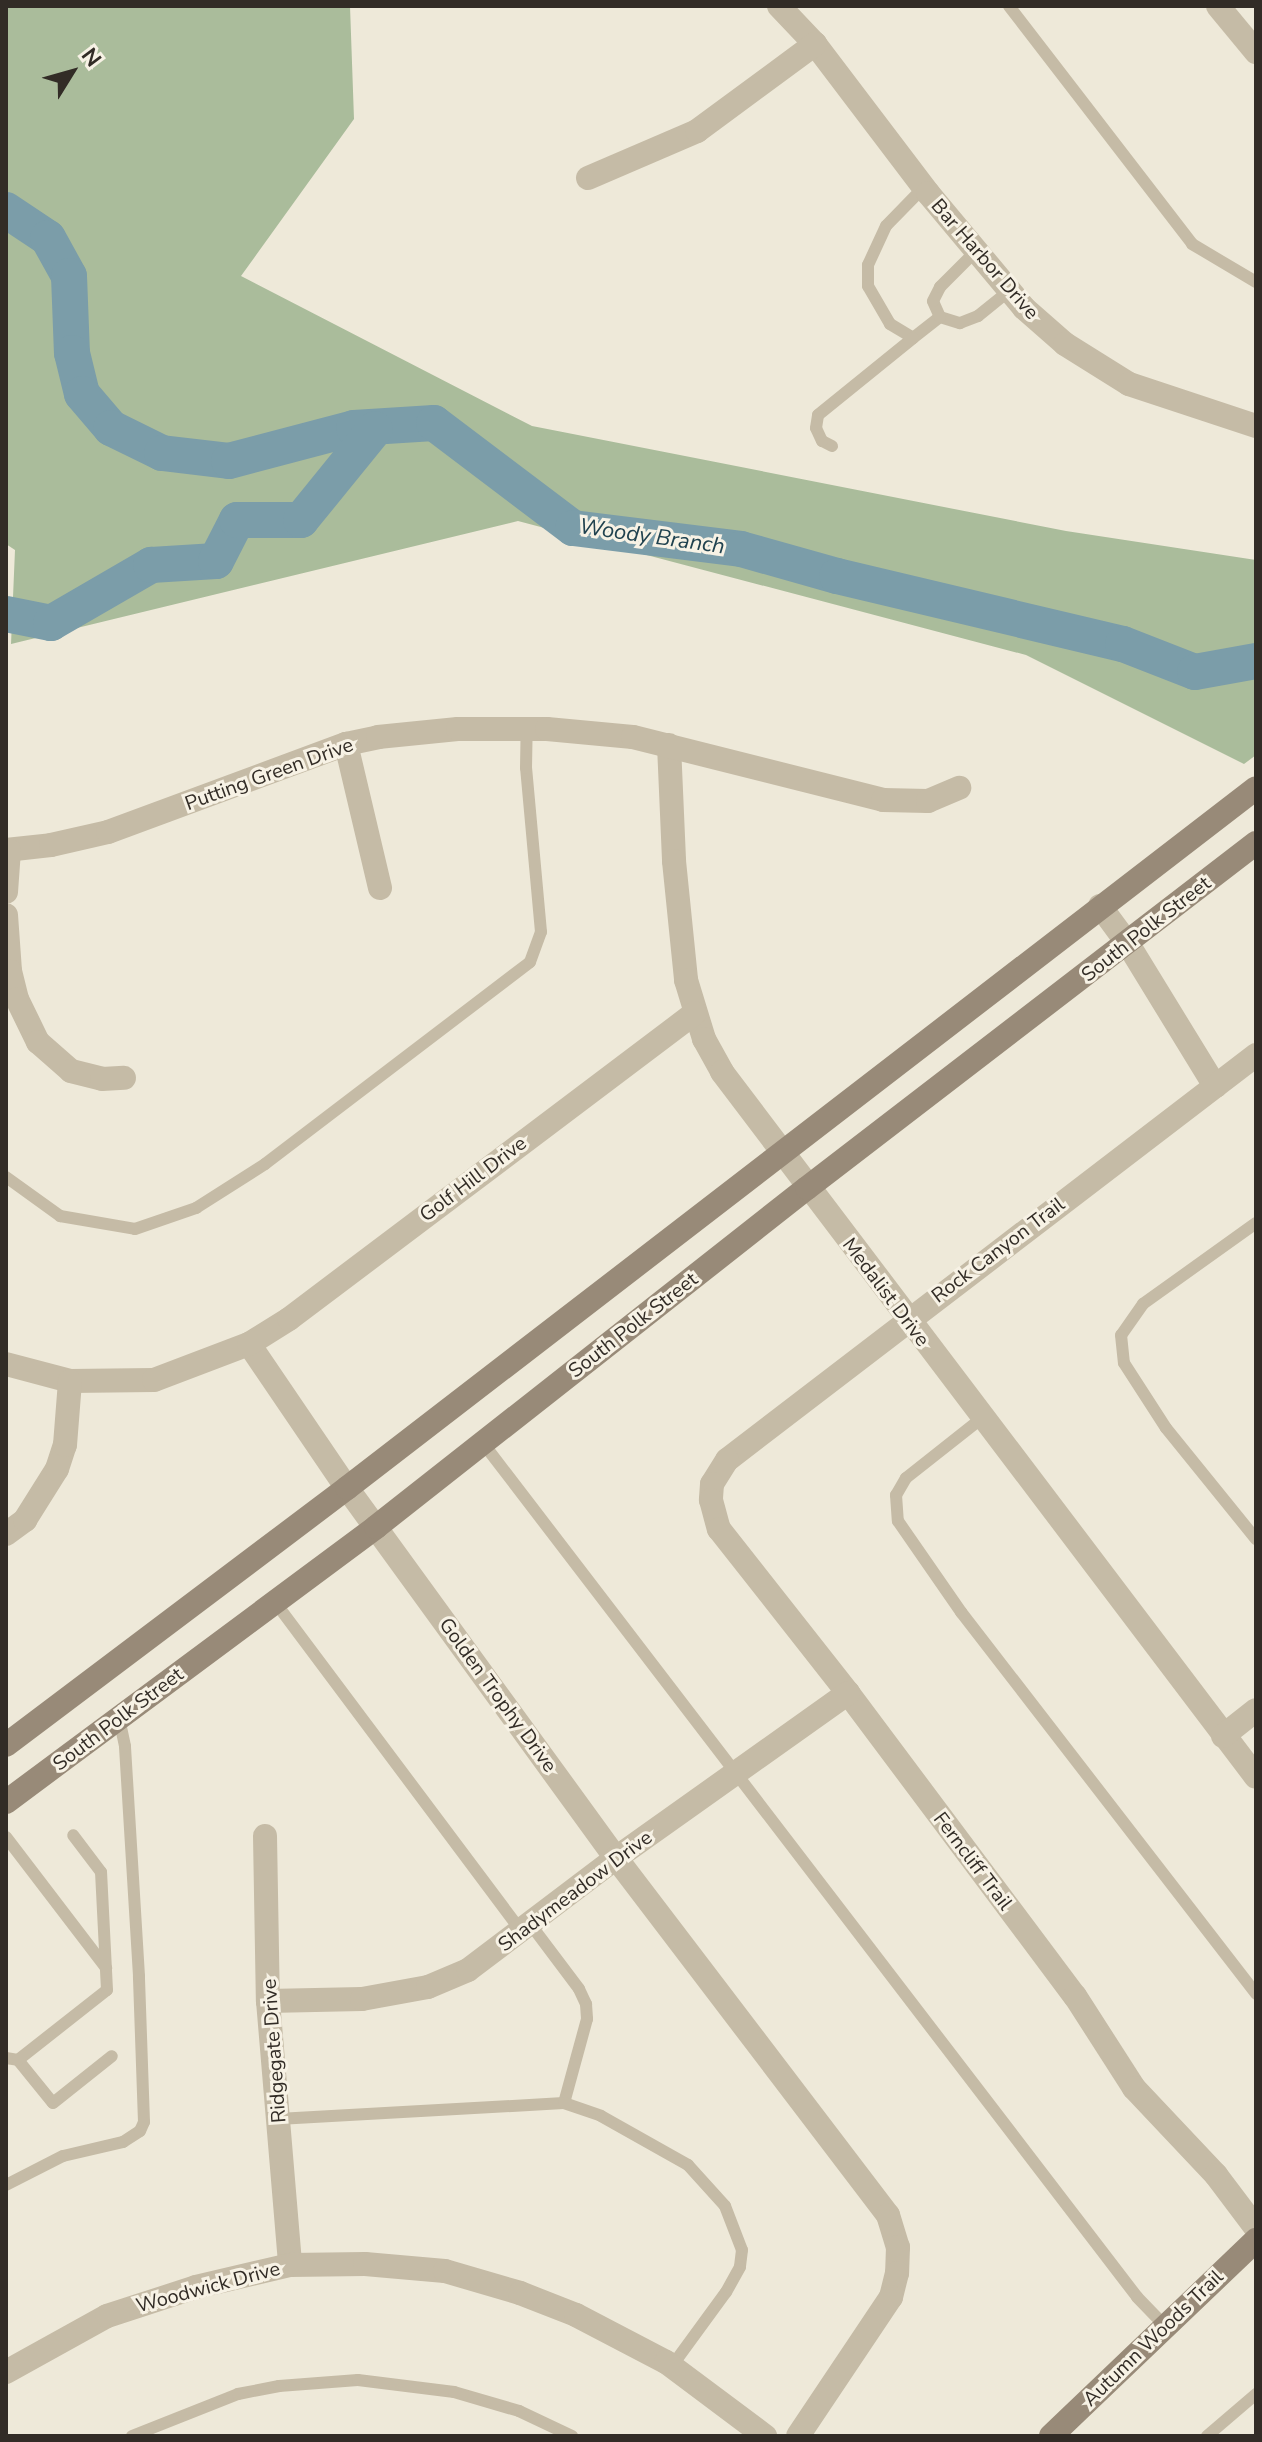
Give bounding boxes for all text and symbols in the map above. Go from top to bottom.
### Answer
north arrow [32,32,112,112]
text: N [74,42,108,73]
street label: Bar Harbor Drive [926,194,1044,324]
water label: Woody Branch [578,514,726,560]
street label: Putting Green Drive [182,732,356,816]
street label: South Polk Street [1077,871,1215,987]
street label: Golf Hill Drive [415,1131,531,1227]
street label: Rock Canyon Trail [927,1192,1069,1308]
street label: Medalist Drive [837,1233,935,1351]
street label: South Polk Street [564,1267,702,1383]
street label: Golden Trophy Drive [434,1613,562,1777]
street label: South Polk Street [48,1662,188,1776]
street label: Ferncliff Trail [928,1807,1018,1915]
street label: Shadymeadow Drive [493,1825,657,1957]
street label: Ridgegate Drive [257,1978,291,2124]
street label: Woodwick Drive [133,2256,283,2318]
street label: Autumn Woods Trail [1078,2265,1228,2411]

